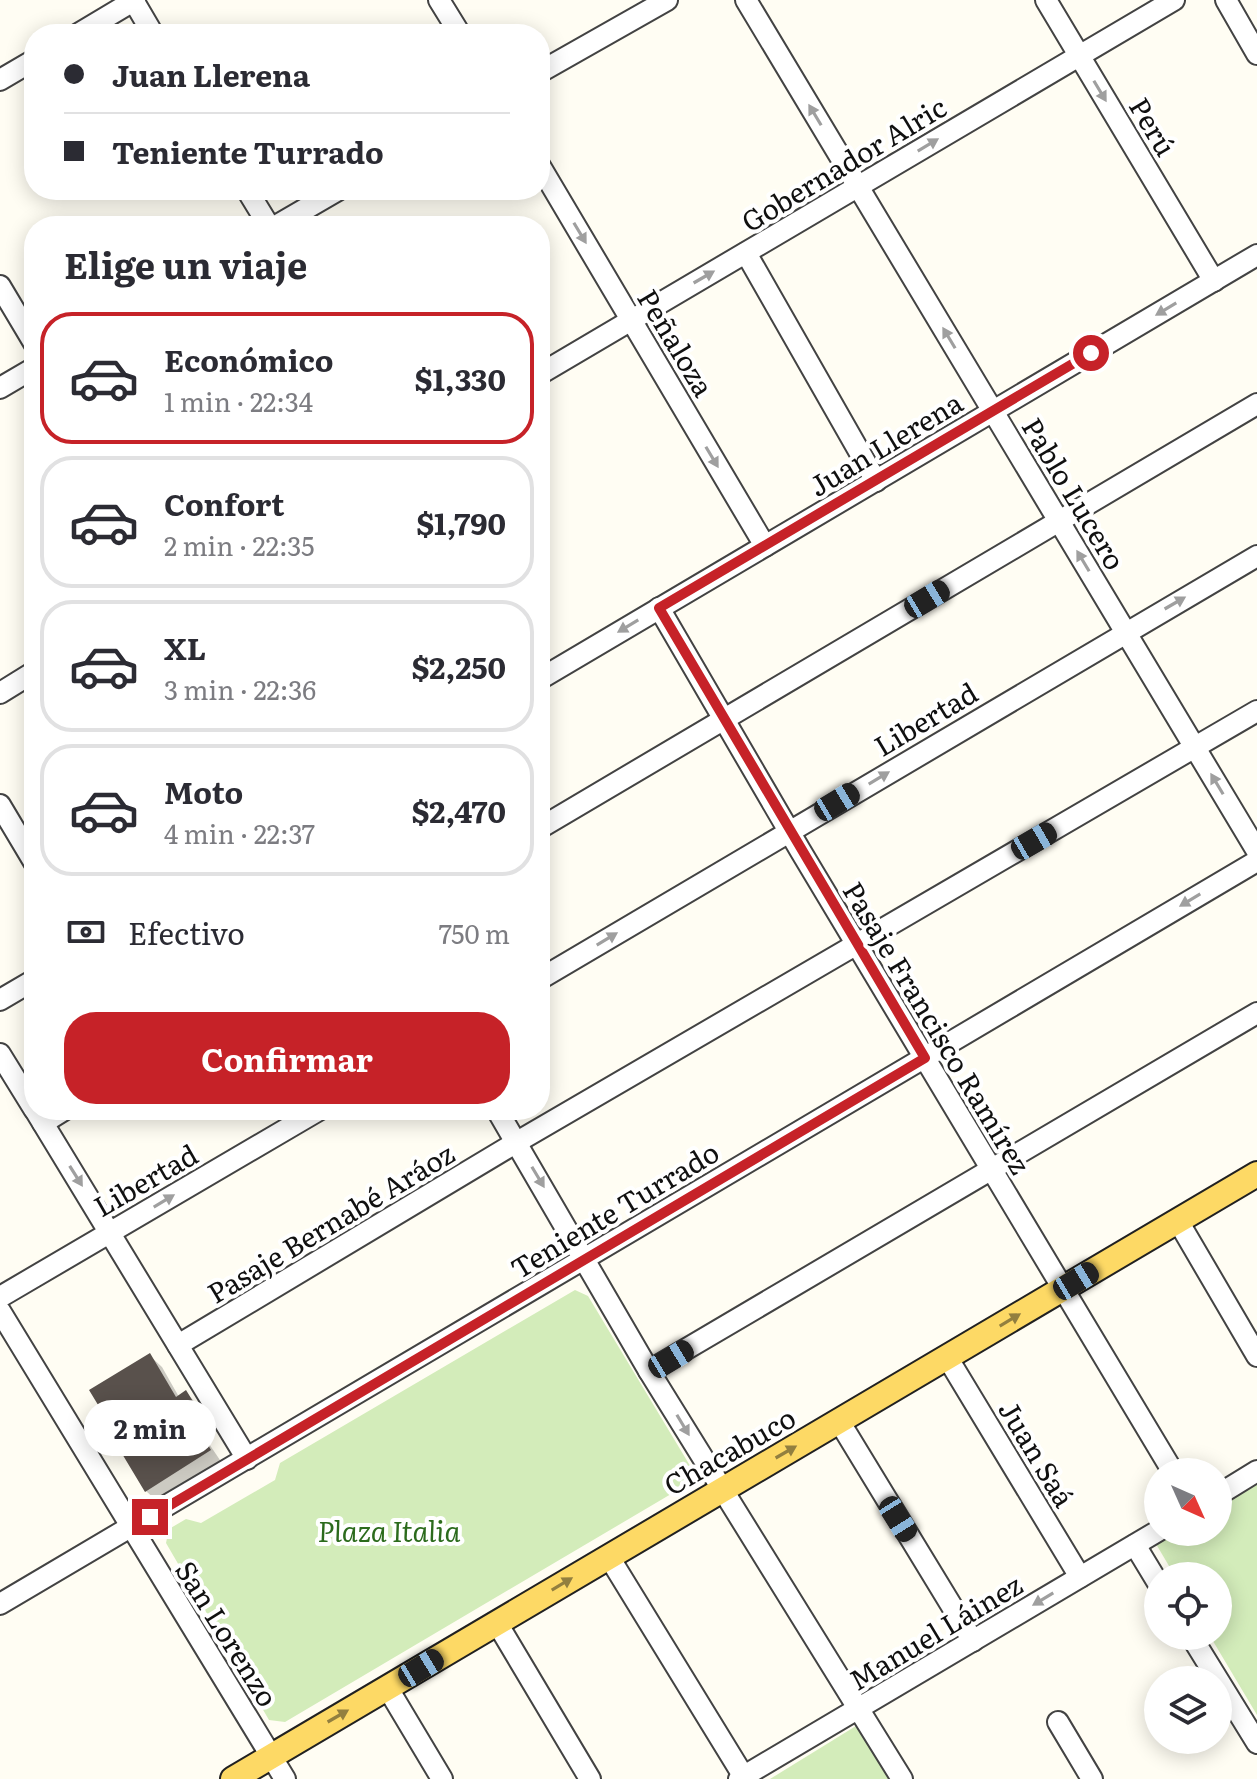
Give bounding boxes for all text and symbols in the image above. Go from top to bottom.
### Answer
text: Juan Llerena [112,52,310,96]
one-way arrow [1093,80,1107,102]
street label: Gobernador Alric [732,85,954,241]
street label: Perú [1120,89,1188,163]
one-way arrow [809,104,823,126]
text: Teniente Turrado [112,129,384,173]
one-way arrow [917,139,939,153]
one-way arrow [573,222,587,244]
text: Elige un viaje [64,237,307,290]
one-way arrow [693,271,715,285]
street label: Peñaloza [628,280,726,404]
one-way arrow [1155,302,1177,316]
one-way arrow [942,327,956,349]
route start [1073,335,1109,371]
text: Económico [164,337,333,381]
icon: car [68,342,140,414]
text: $1,330 [415,356,506,400]
street label: Juan Llerena [800,380,970,506]
text: 1 min · 22:34 [164,381,313,420]
street label: Pablo Lucero [1013,409,1137,577]
one-way arrow [705,446,719,468]
text: Confort [164,481,285,525]
icon: car [68,486,140,558]
text: $1,790 [416,500,506,544]
text: 2 min · 22:35 [164,525,314,564]
one-way arrow [1077,550,1091,572]
car [900,576,954,622]
one-way arrow [1164,596,1186,610]
one-way arrow [617,619,639,633]
text: XL [164,625,206,669]
icon: car [68,630,140,702]
text: $2,250 [411,644,506,688]
text: 3 min · 22:36 [164,669,316,708]
street label: Libertad [865,671,985,765]
text: Moto [164,769,243,813]
one-way arrow [868,771,890,785]
one-way arrow [1210,773,1224,795]
icon: car [68,774,140,846]
car [810,779,864,825]
text: $2,470 [411,788,506,832]
text: 4 min · 22:37 [164,813,315,852]
car [1007,819,1061,863]
street label: Pasaje Francisco Ramírez [834,873,1042,1181]
one-way arrow [1179,893,1201,907]
icon: cash [64,910,108,954]
text: Efectivo [128,910,245,954]
text: 750 m [439,913,510,952]
one-way arrow [596,932,618,946]
button: Confirmar [64,1012,510,1104]
street label: Teniente Turrado [502,1130,726,1288]
street label: Pasaje Bernabé Aráoz [198,1131,462,1313]
street label: Libertad [85,1132,205,1226]
one-way arrow [68,1165,82,1187]
one-way arrow [530,1166,544,1188]
one-way arrow [153,1194,175,1208]
car [1049,1258,1103,1304]
one-way arrow [999,1313,1021,1327]
car [644,1336,698,1382]
street label: Juan Saá [990,1392,1086,1514]
street label: Chacabuco [655,1395,803,1505]
callout: 2 min [84,1401,216,1457]
text: 2 min [114,1408,186,1447]
one-way arrow [676,1414,690,1436]
one-way arrow [775,1445,797,1459]
north arrow [1144,1458,1232,1546]
map controls [1144,1458,1232,1754]
car [875,1492,921,1546]
route end [132,1499,168,1535]
park label: Plaza Italia [318,1509,460,1551]
street label: San Lorenzo [166,1552,290,1714]
button: locate [1144,1562,1232,1650]
street label: Manuel Láinez [840,1563,1030,1699]
one-way arrow [551,1577,573,1591]
one-way arrow [1032,1592,1054,1606]
car [394,1645,448,1691]
button: layers [1144,1666,1232,1754]
one-way arrow [327,1709,349,1723]

